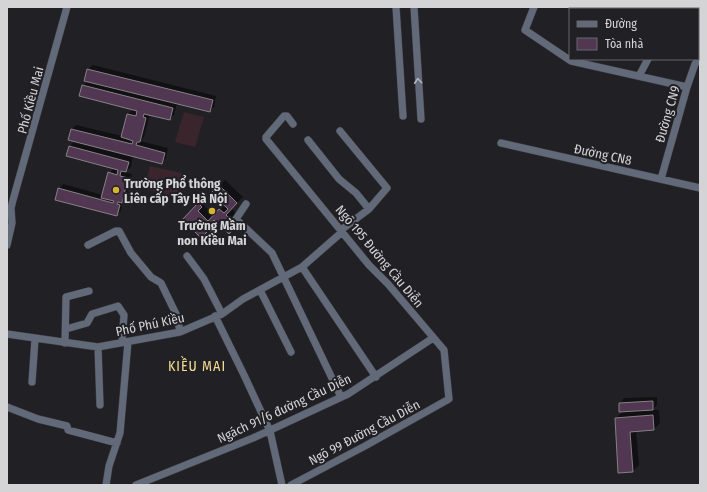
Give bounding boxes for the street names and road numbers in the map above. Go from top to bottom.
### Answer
street label: Phố Kiều Mai [14,65,47,135]
street label: Đường CN9 [652,84,683,144]
street label: Đường CN8 [573,141,633,168]
street label: Ngõ 195 Đường Cầu Diễn [333,202,427,310]
street label: Phố Phú Kiều [114,310,186,339]
street label: Ngách 91/6 đường Cầu Diễn [215,371,353,446]
street label: Ngõ 99 Đường Cầu Diễn [306,397,422,468]

